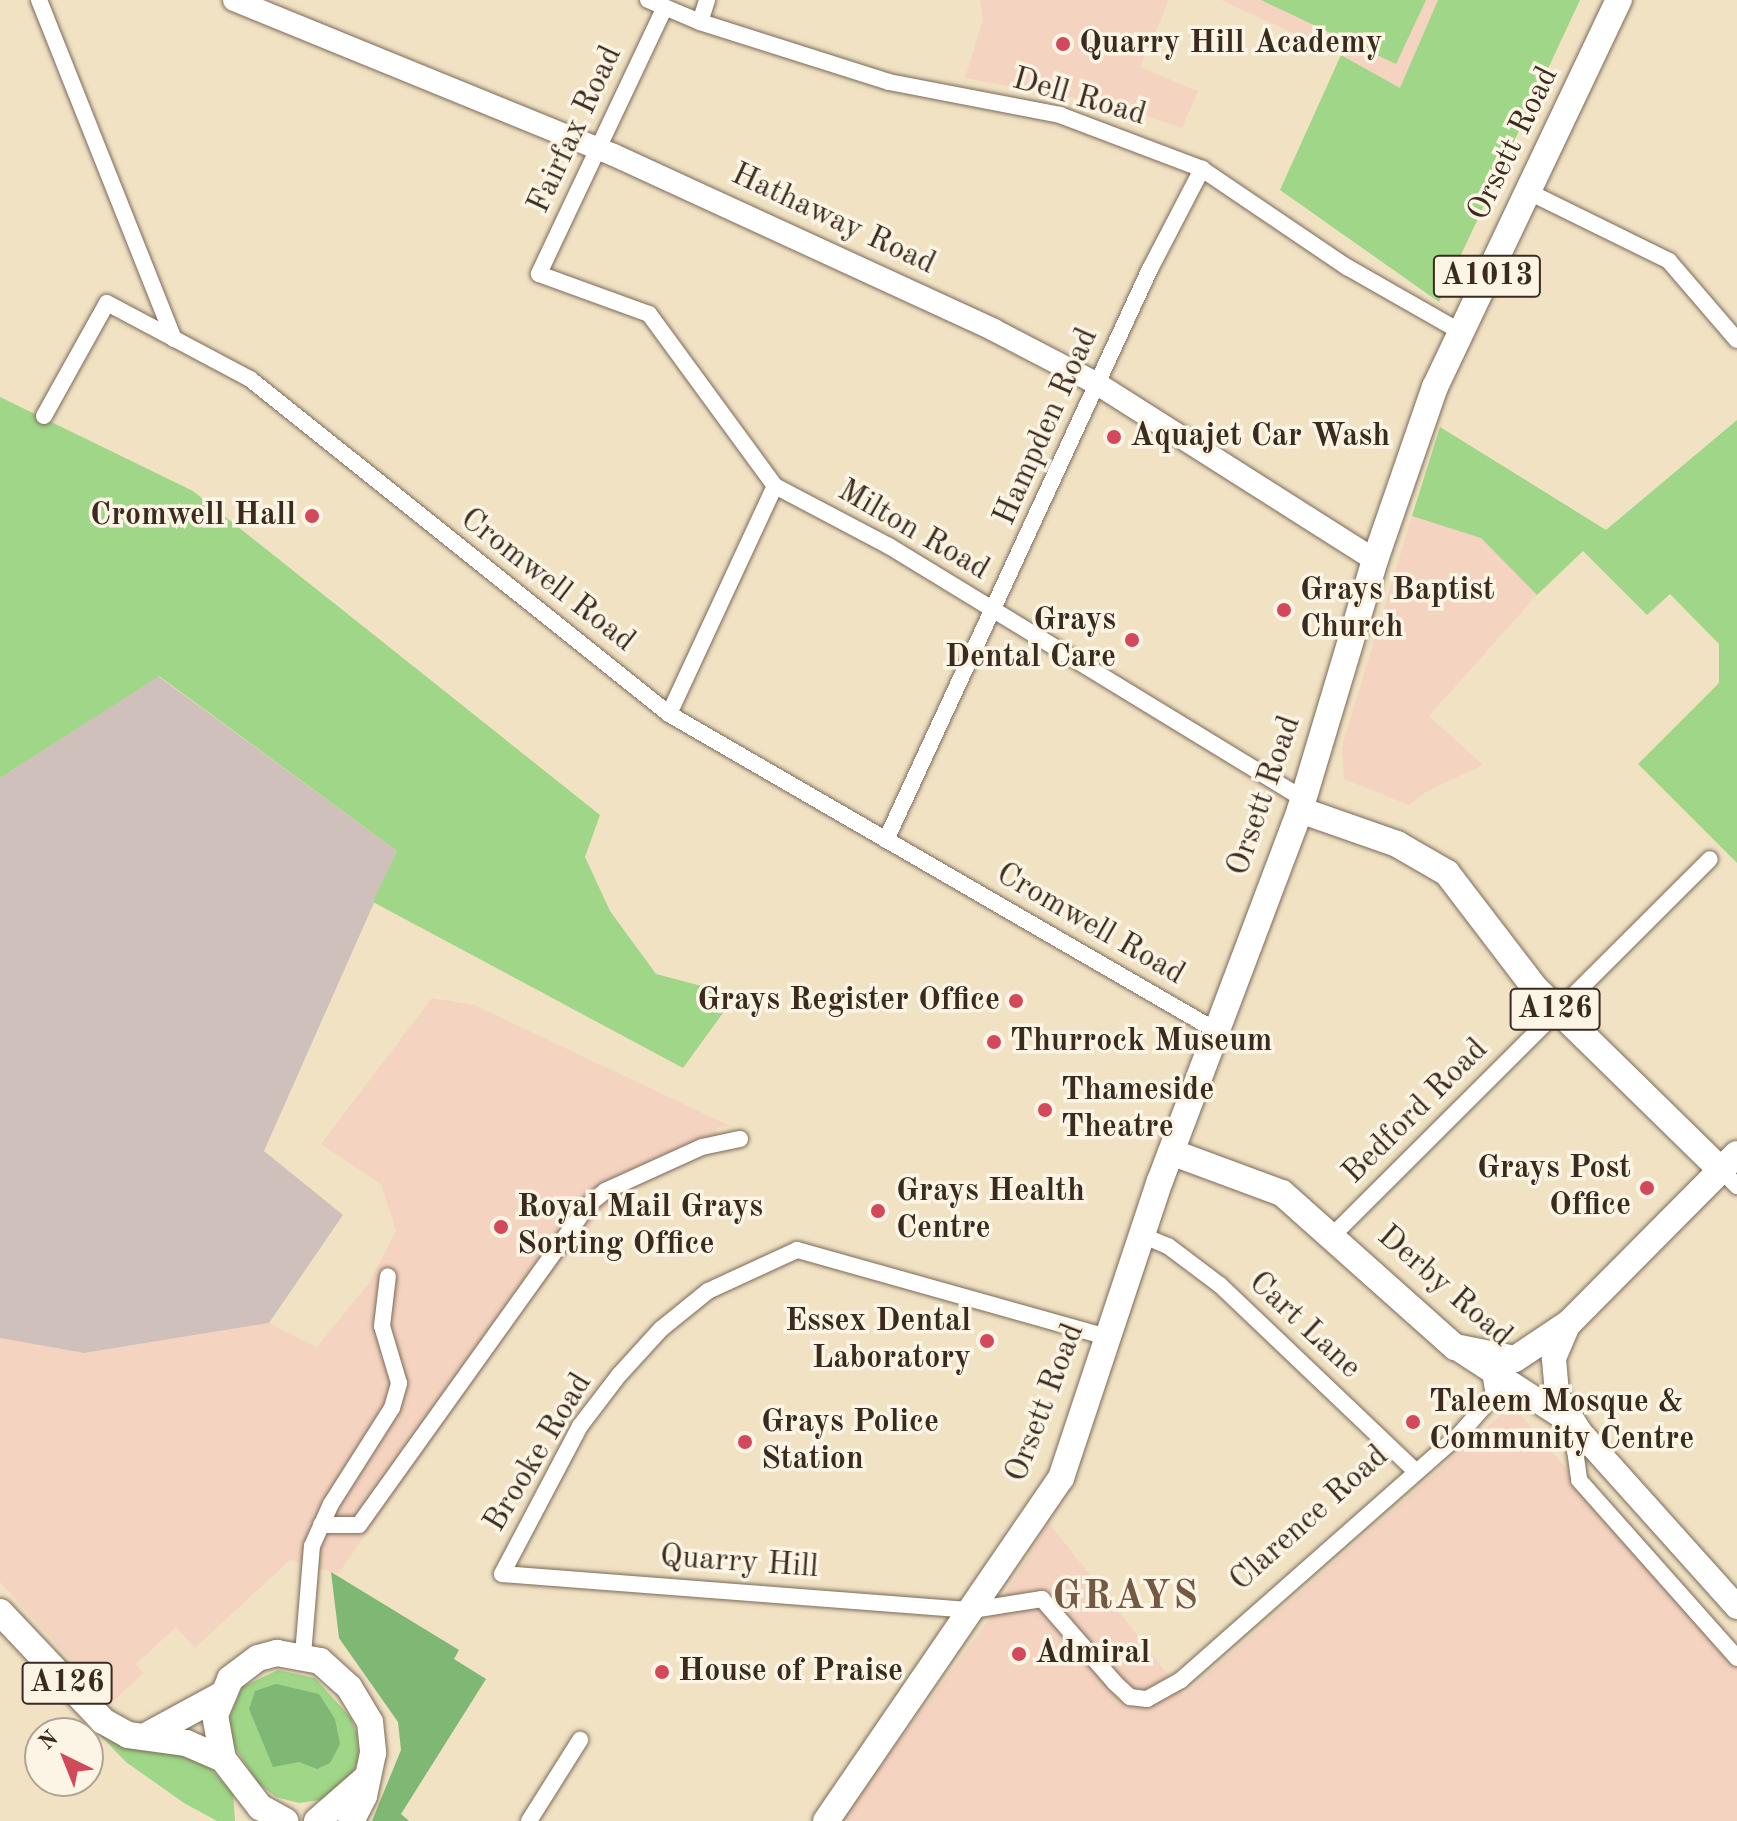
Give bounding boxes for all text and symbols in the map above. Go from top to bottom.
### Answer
place label: Quarry Hill Academy [1079,25,1383,63]
marker: Quarry Hill Academy [1054,35,1072,53]
street label: Fairfax Road [520,40,632,220]
street label: Dell Road [1008,61,1150,135]
street label: Orsett Road [1460,61,1568,227]
street label: Hathaway Road [725,156,941,284]
road number: A1013 [1431,250,1543,302]
street label: Hampden Road [986,322,1108,532]
place label: Aquajet Car Wash [1130,418,1390,456]
marker: Aquajet Car Wash [1105,428,1123,446]
street label: Milton Road [830,472,996,590]
place label: Cromwell Hall [90,497,296,535]
street label: Cromwell Road [452,501,642,661]
marker: Cromwell Hall [303,507,321,525]
place label: Grays Baptist Church [1300,573,1495,648]
marker: Grays Baptist Church [1275,601,1293,619]
place label: Grays Dental Care [945,603,1116,678]
marker: Grays Dental Care [1123,631,1141,649]
street label: Orsett Road [1220,711,1310,881]
street label: Cromwell Road [989,856,1191,994]
place label: Grays Register Office [697,982,1000,1020]
road number: A126 [1509,983,1601,1035]
marker: Grays Register Office [1007,992,1025,1010]
place label: Thurrock Museum [1010,1023,1272,1061]
street label: Bedford Road [1335,1031,1497,1193]
marker: Thurrock Museum [985,1033,1003,1051]
place label: Thameside Theatre [1061,1073,1214,1148]
marker: Thameside Theatre [1036,1101,1054,1119]
place label: Grays Post Office [1477,1151,1631,1226]
place label: Grays Health Centre [896,1174,1085,1249]
marker: Grays Post Office [1638,1179,1656,1197]
place label: Royal Mail Grays Sorting Office [517,1190,763,1265]
marker: Grays Health Centre [867,1200,889,1222]
marker: Royal Mail Grays Sorting Office [492,1218,510,1236]
street label: Derby Road [1369,1218,1519,1356]
street label: Cart Lane [1240,1264,1368,1388]
place label: Essex Dental Laboratory [785,1304,971,1379]
street label: Orsett Road [998,1318,1094,1488]
marker: Essex Dental Laboratory [978,1332,996,1350]
street label: Brooke Road [477,1367,601,1539]
place label: Taleem Mosque & Community Centre [1429,1385,1694,1460]
place label: Grays Police Station [761,1405,939,1480]
marker: Taleem Mosque & Community Centre [1404,1413,1422,1431]
marker: Grays Police Station [736,1433,754,1451]
street label: Clarence Road [1223,1438,1397,1600]
street label: Quarry Hill [659,1538,819,1588]
district label: GRAYS [1052,1574,1200,1622]
place label: Admiral [1035,1635,1150,1673]
marker: Admiral [1010,1645,1028,1663]
place label: House of Praise [678,1653,903,1691]
road number: A126 [21,1657,113,1709]
marker: House of Praise [653,1663,671,1681]
north arrow [24,1717,104,1797]
text: N [35,1727,63,1755]

